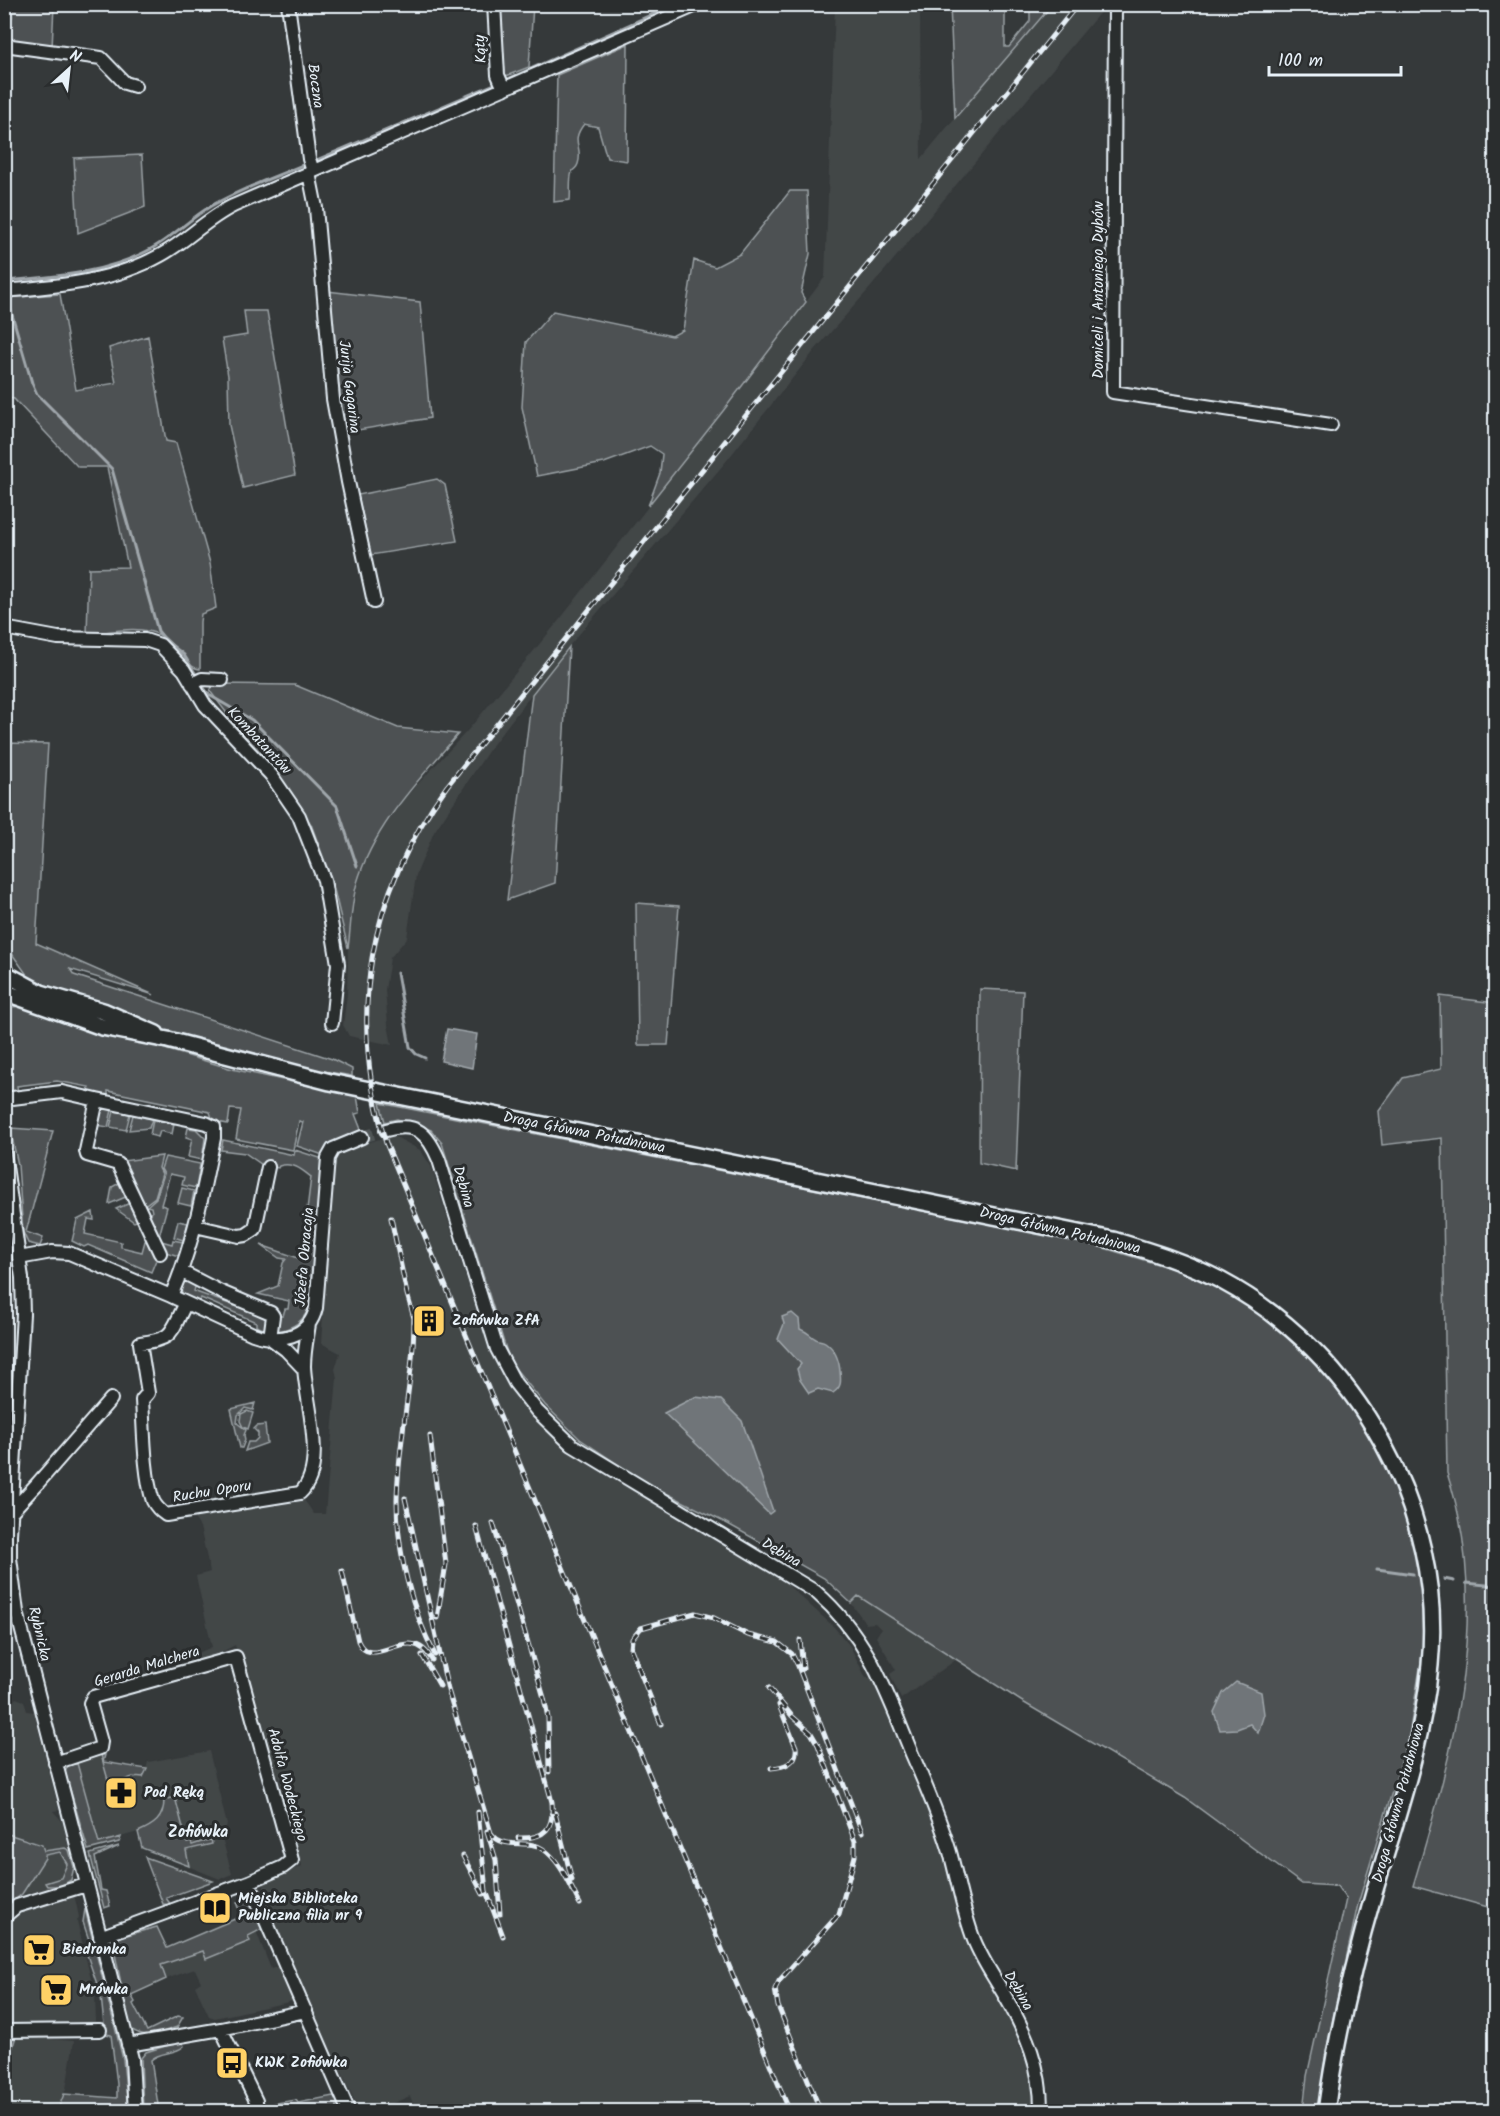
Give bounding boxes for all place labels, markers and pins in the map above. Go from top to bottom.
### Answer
building icon: Zofiówka ZfA [411,1303,447,1339]
place label: Zofiówka ZfA [452,1309,540,1333]
pharmacy icon: Pod Ręką [103,1775,139,1811]
place label: Pod Ręką [144,1781,204,1805]
place label: Miejska Biblioteka Publiczna filia nr 9 [238,1887,363,1928]
library icon: Miejska Biblioteka Publiczna filia nr 9 [197,1890,233,1926]
supermarket icon: Biedronka [21,1932,57,1968]
place label: Biedronka [62,1938,127,1962]
supermarket icon: Mrówka [38,1972,74,2008]
place label: Mrówka [79,1978,129,2002]
bus stop icon: KWK Zofiówka [214,2045,250,2081]
place label: KWK Zofiówka [255,2051,348,2075]

